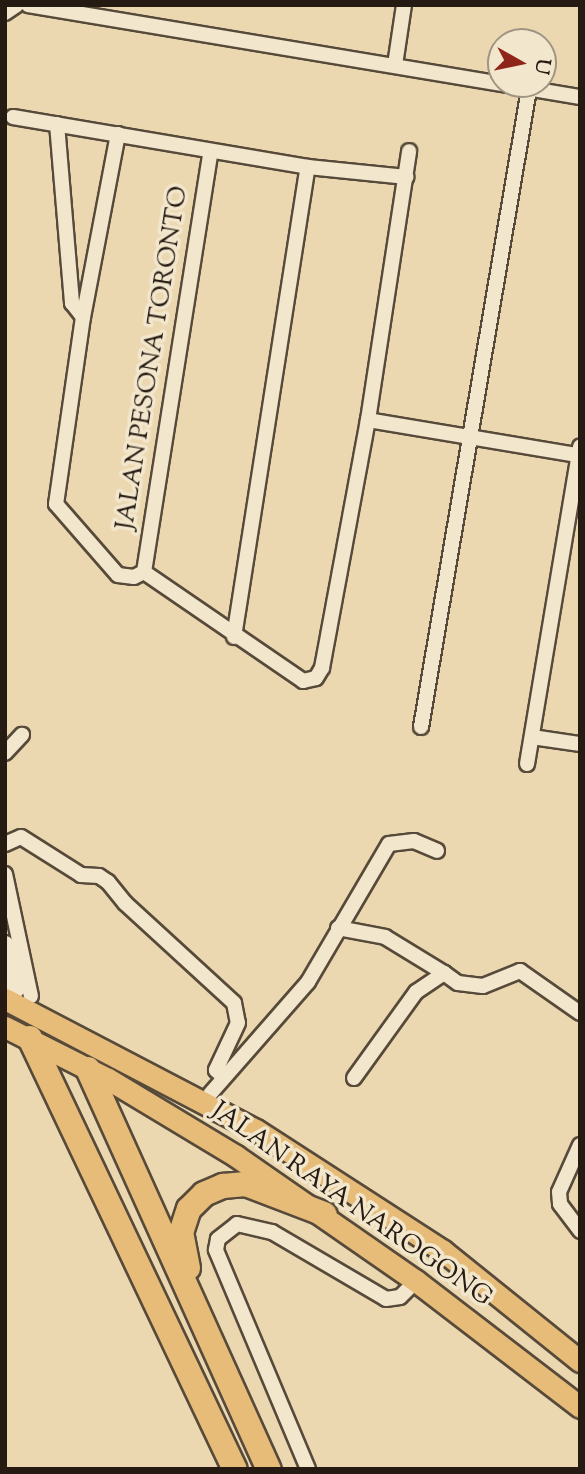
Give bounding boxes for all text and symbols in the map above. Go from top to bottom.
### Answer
north arrow [487,28,557,98]
text: U [527,56,556,76]
street label: JALAN PESONA TORONTO [110,184,196,532]
street label: JALAN RAYA NAROGONG [204,1096,498,1314]

